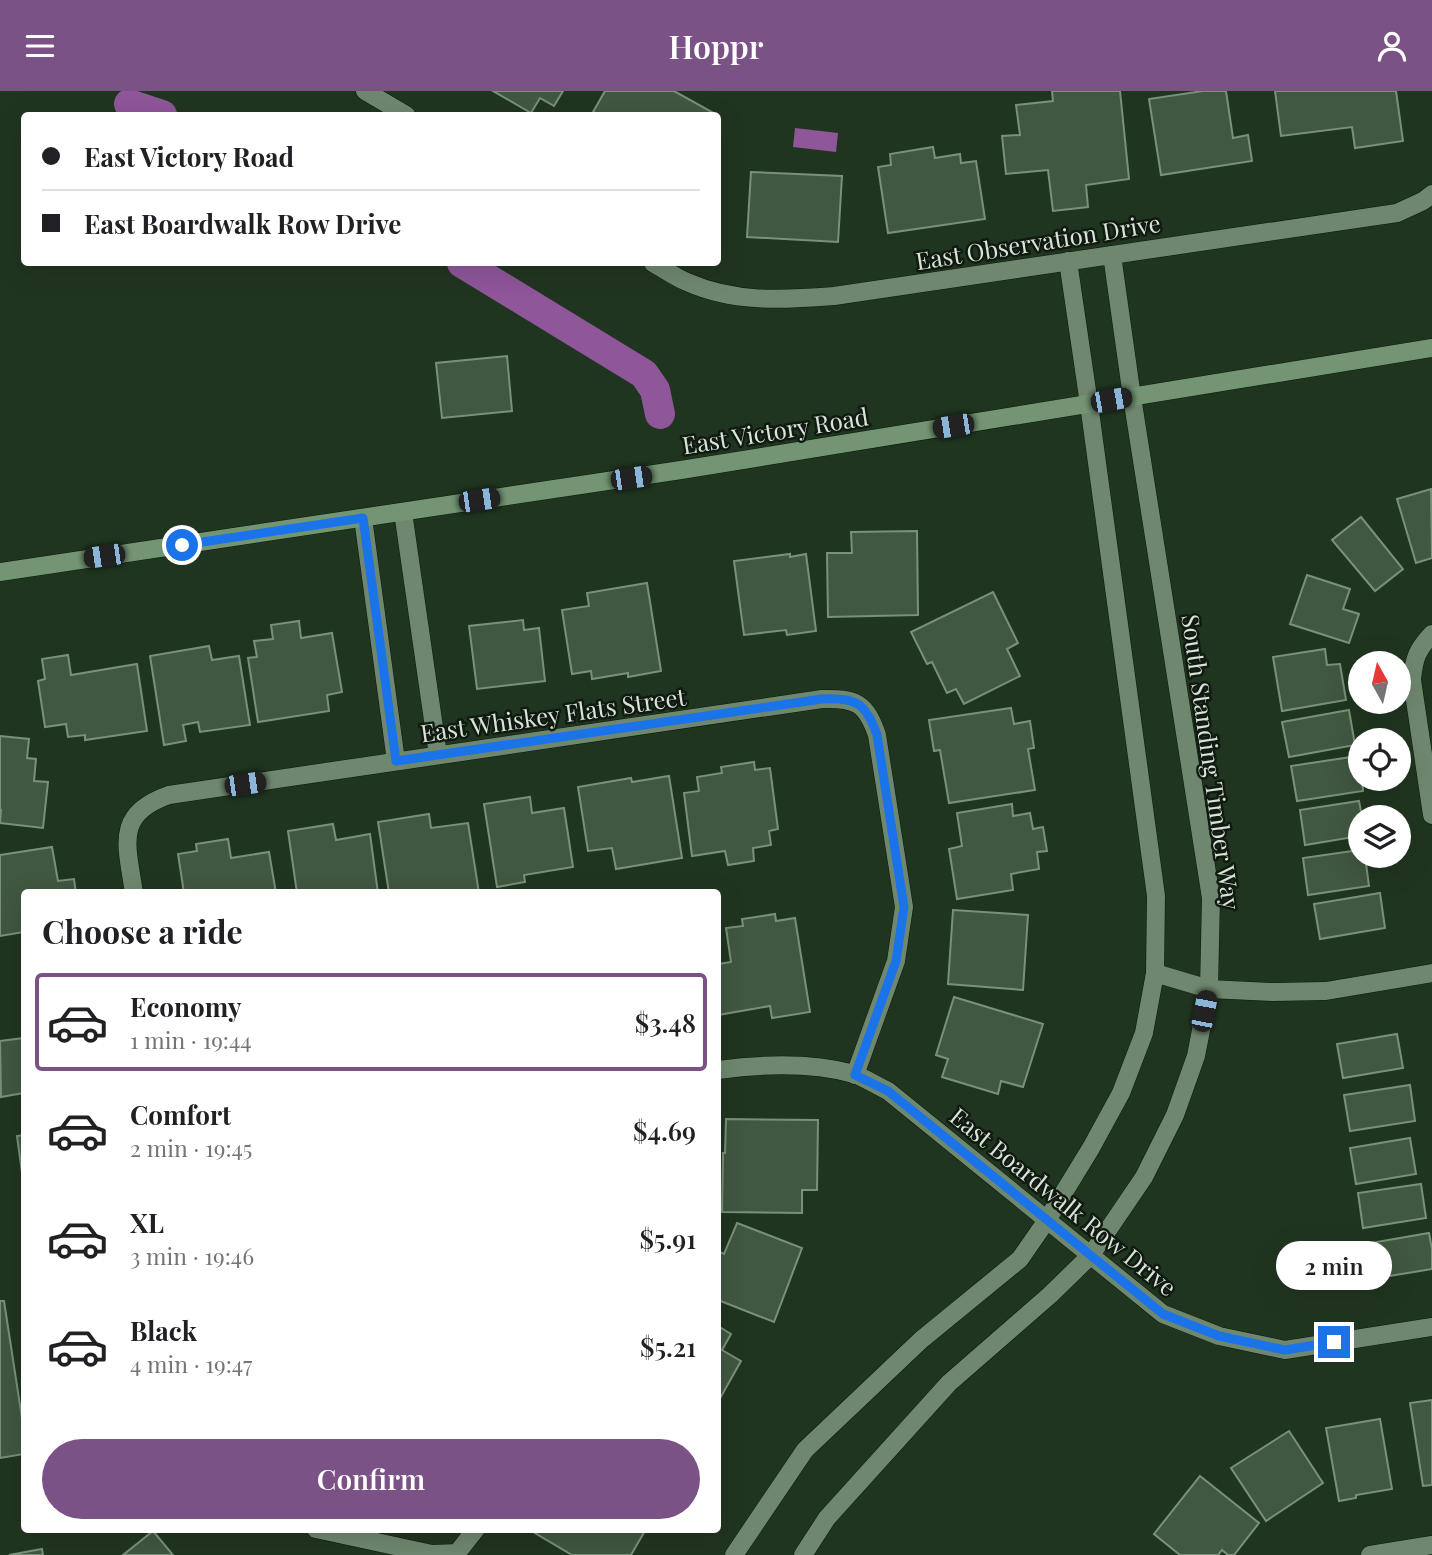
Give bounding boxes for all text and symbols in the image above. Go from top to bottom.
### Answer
text: Hoppr [668,24,764,67]
icon: menu [21,27,59,65]
icon: person [1373,27,1411,65]
text: East Victory Road [84,139,294,174]
text: East Boardwalk Row Drive [84,206,401,241]
street label: East Observation Drive [913,206,1163,276]
car [1089,386,1134,414]
street label: East Victory Road [680,399,870,461]
car [931,412,976,440]
car [609,465,654,491]
car [457,487,502,513]
route start [166,529,198,561]
car [82,543,127,569]
street label: South Standing Timber Way [1175,612,1249,912]
north arrow [1348,651,1410,714]
map controls [1348,651,1411,868]
street label: East Whiskey Flats Street [418,679,688,748]
button: locate [1348,728,1411,791]
car [223,771,268,797]
button: layers [1348,805,1411,868]
text: Choose a ride [42,909,243,952]
car [1190,988,1219,1034]
text: Economy [130,989,241,1024]
icon: car [46,991,109,1054]
text: $3.48 [635,1005,696,1040]
text: 1 min · 19:44 [130,1024,252,1055]
text: Comfort [130,1097,231,1132]
icon: car [46,1099,109,1162]
street label: East Boardwalk Row Drive [944,1100,1184,1302]
text: $4.69 [633,1113,696,1148]
text: 2 min · 19:45 [130,1132,252,1163]
text: XL [130,1205,164,1240]
icon: car [46,1207,109,1270]
text: $5.91 [639,1221,696,1256]
text: 3 min · 19:46 [130,1240,254,1271]
callout: 2 min [1276,1241,1392,1289]
text: 2 min [1305,1250,1363,1281]
text: Black [130,1313,197,1348]
icon: car [46,1315,109,1378]
route end [1318,1326,1350,1358]
text: $5.21 [640,1329,696,1364]
text: 4 min · 19:47 [130,1348,252,1379]
button: Confirm [42,1439,700,1519]

